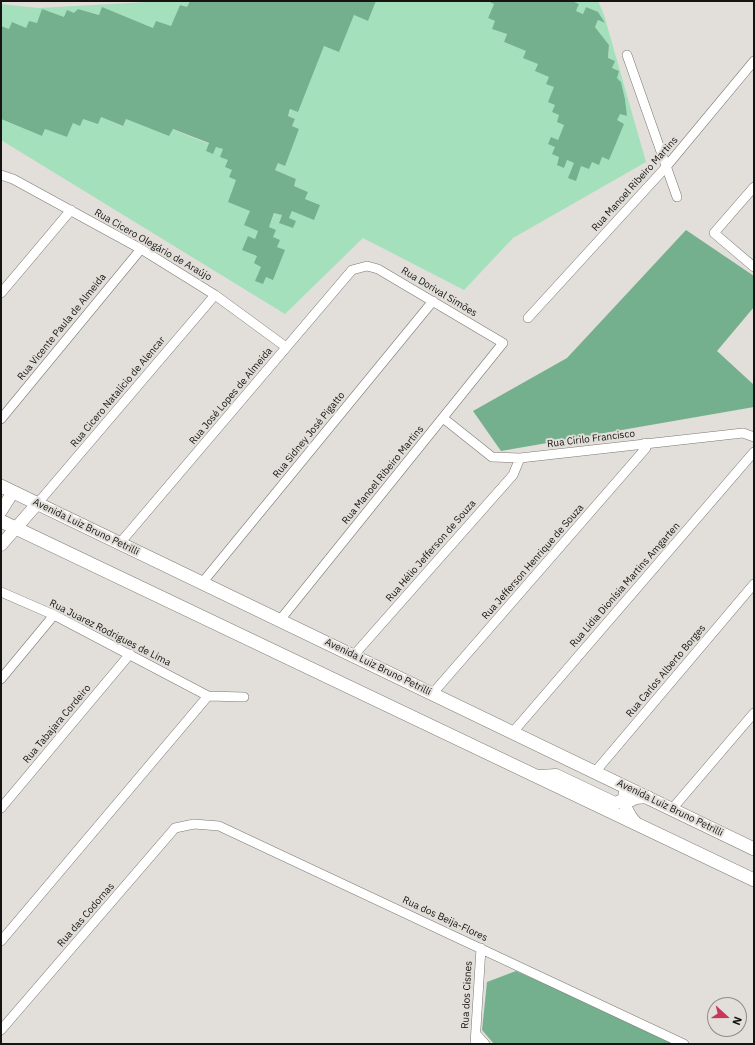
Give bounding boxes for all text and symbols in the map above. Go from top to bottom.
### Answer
street label: Rua Manoel Ribeiro Martins [589,134,681,234]
street label: Rua Cicero Olegário de Araújo [92,206,214,284]
street label: Rua Dorival Simões [399,265,479,319]
street label: Rua Vicente Paula de Almeida [15,271,109,383]
street label: Rua Cicero Natalício de Alencar [68,334,168,450]
street label: Rua José Lopes de Almeida [187,345,275,447]
street label: Rua Sidney José Pigatto [271,389,347,481]
street label: Rua Manoel Ribeiro Martins [340,423,426,527]
street label: Rua Cirilo Francisco [546,428,636,450]
street label: Avenida Luiz Bruno Petrilli [31,496,141,558]
street label: Rua Hélio Jefferson de Souza [384,498,478,604]
street label: Rua Jefferson Henrique de Souza [480,502,586,622]
street label: Rua Lídia Dionísia Martins Amgarten [567,520,683,650]
street label: Rua Juarez Rodrigues de Lima [47,597,173,669]
street label: Rua Carlos Alberto Borges [624,622,708,720]
street label: Avenida Luiz Bruno Petrilli [323,636,433,698]
street label: Rua Tabajara Cordeiro [21,682,93,766]
street label: Avenida Luiz Bruno Petrilli [615,777,725,839]
street label: Rua das Codornas [55,881,117,949]
street label: Rua dos Beija-Flores [401,894,489,944]
street label: Rua dos Cisnes [459,961,475,1029]
north arrow [707,997,747,1037]
text: N [729,1015,745,1027]

